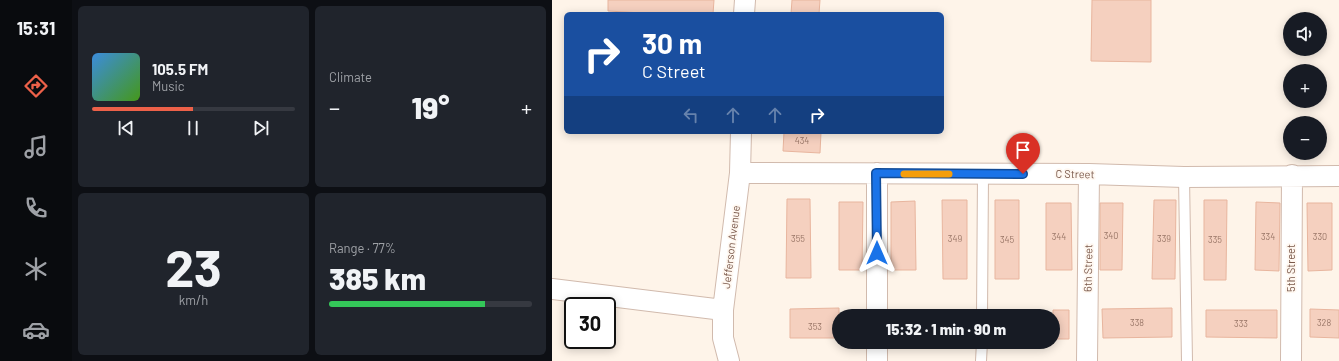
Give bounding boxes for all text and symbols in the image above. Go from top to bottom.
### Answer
map controls [1283,12,1327,160]
button: sound [1283,12,1327,56]
text: 15:31 [17,17,55,39]
text: 30 m [642,26,702,60]
icon: right [576,28,628,80]
text: 105.5 FM [152,60,208,78]
text: C Street [642,60,706,82]
button: + [1283,64,1327,108]
text: Climate [329,69,372,85]
icon: directions [22,72,50,100]
text: Music [152,78,185,94]
text: 19° [412,89,449,125]
text: − [329,94,340,120]
text: + [521,94,532,120]
icon: left [680,104,702,126]
icon: ahead [722,104,744,126]
icon: ahead [764,104,786,126]
icon: right [806,104,828,126]
button: − [1283,116,1327,160]
icon: previous [115,117,137,139]
icon: pause [182,117,204,139]
icon: next [250,117,272,139]
icon: music [22,133,50,161]
pin [1006,133,1040,174]
house number: 434 [795,135,809,146]
icon: arrive [1012,139,1034,161]
street label: C Street [1055,167,1095,180]
icon: phone [22,194,50,222]
street label: Jefferson Avenue [719,204,742,289]
house number: 340 [1104,230,1118,241]
house number: 344 [1052,231,1066,242]
house number: 334 [1261,231,1275,242]
house number: 330 [1313,231,1327,242]
position arrow [856,232,898,274]
house number: 355 [791,233,805,244]
house number: 349 [948,233,962,244]
house number: 339 [1157,233,1171,244]
house number: 345 [1000,234,1014,245]
house number: 335 [1208,234,1222,245]
text: 23 [165,235,222,297]
text: Range · 77% [329,240,396,256]
street label: 6th Street [1081,244,1094,292]
street label: 5th Street [1284,244,1297,292]
icon: climate [22,255,50,283]
text: 385 km [329,260,426,296]
text: km/h [179,292,208,308]
speed limit sign: 30 [564,297,616,349]
icon: car [22,316,50,344]
house number: 338 [1130,317,1144,328]
house number: 328 [1317,317,1331,328]
house number: 333 [1234,318,1248,329]
text: 15:32 · 1 min · 90 m [886,320,1006,338]
house number: 353 [808,321,822,332]

